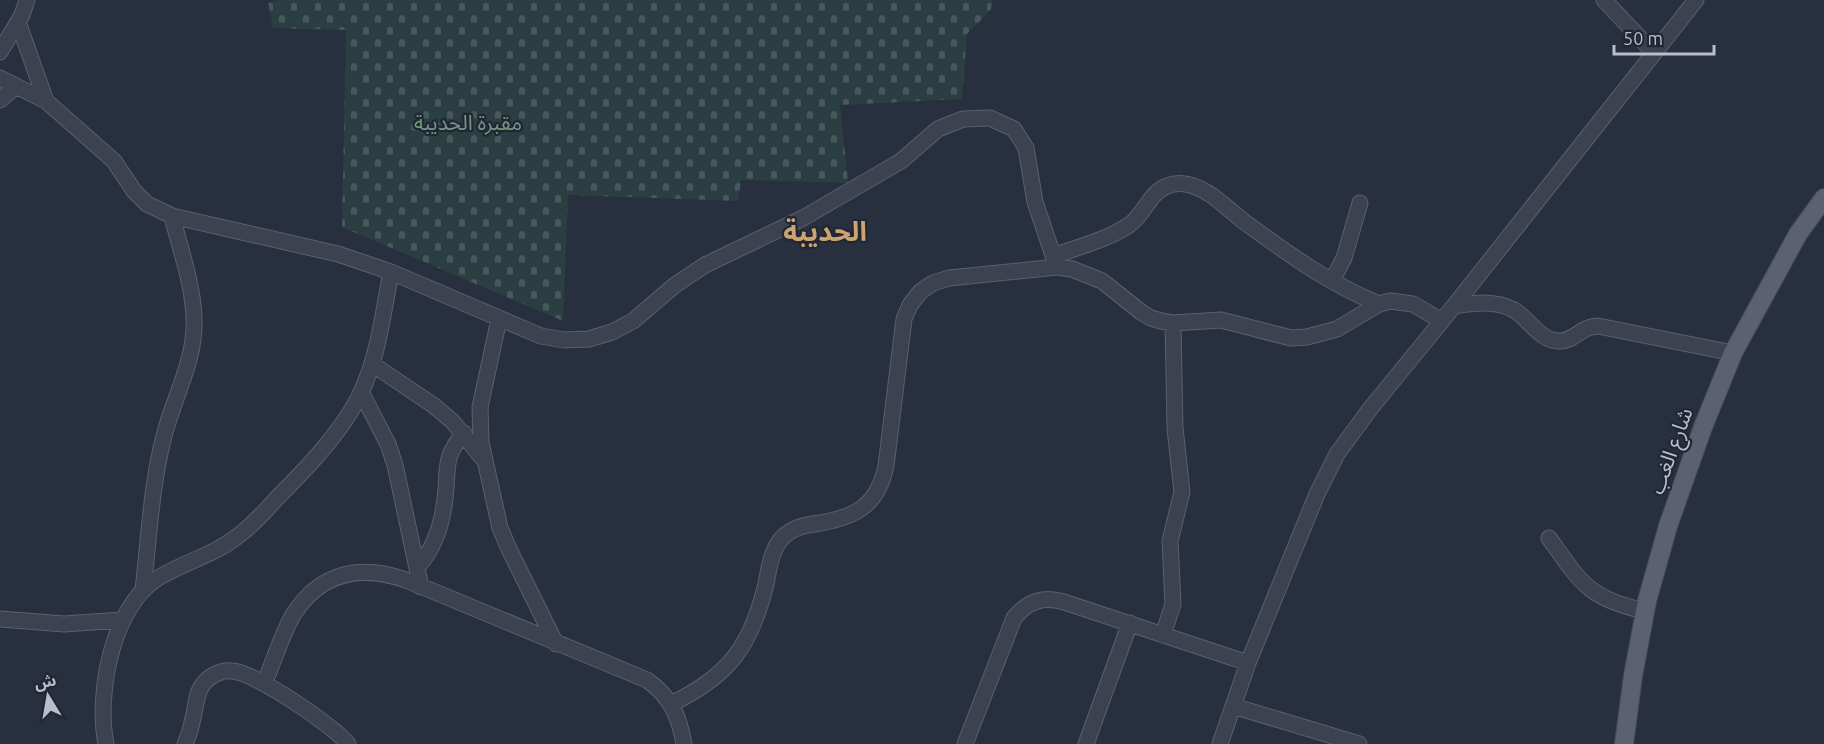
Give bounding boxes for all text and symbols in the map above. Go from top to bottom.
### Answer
scale bar [1614,18,1714,56]
text: 50 m [1623,28,1663,48]
park label: مقبرة الحديبة [414,110,522,135]
district label: الحديبة [783,216,867,247]
street label: شارع الغب [1643,404,1701,498]
north arrow [18,666,78,726]
text: ش [33,670,58,693]

